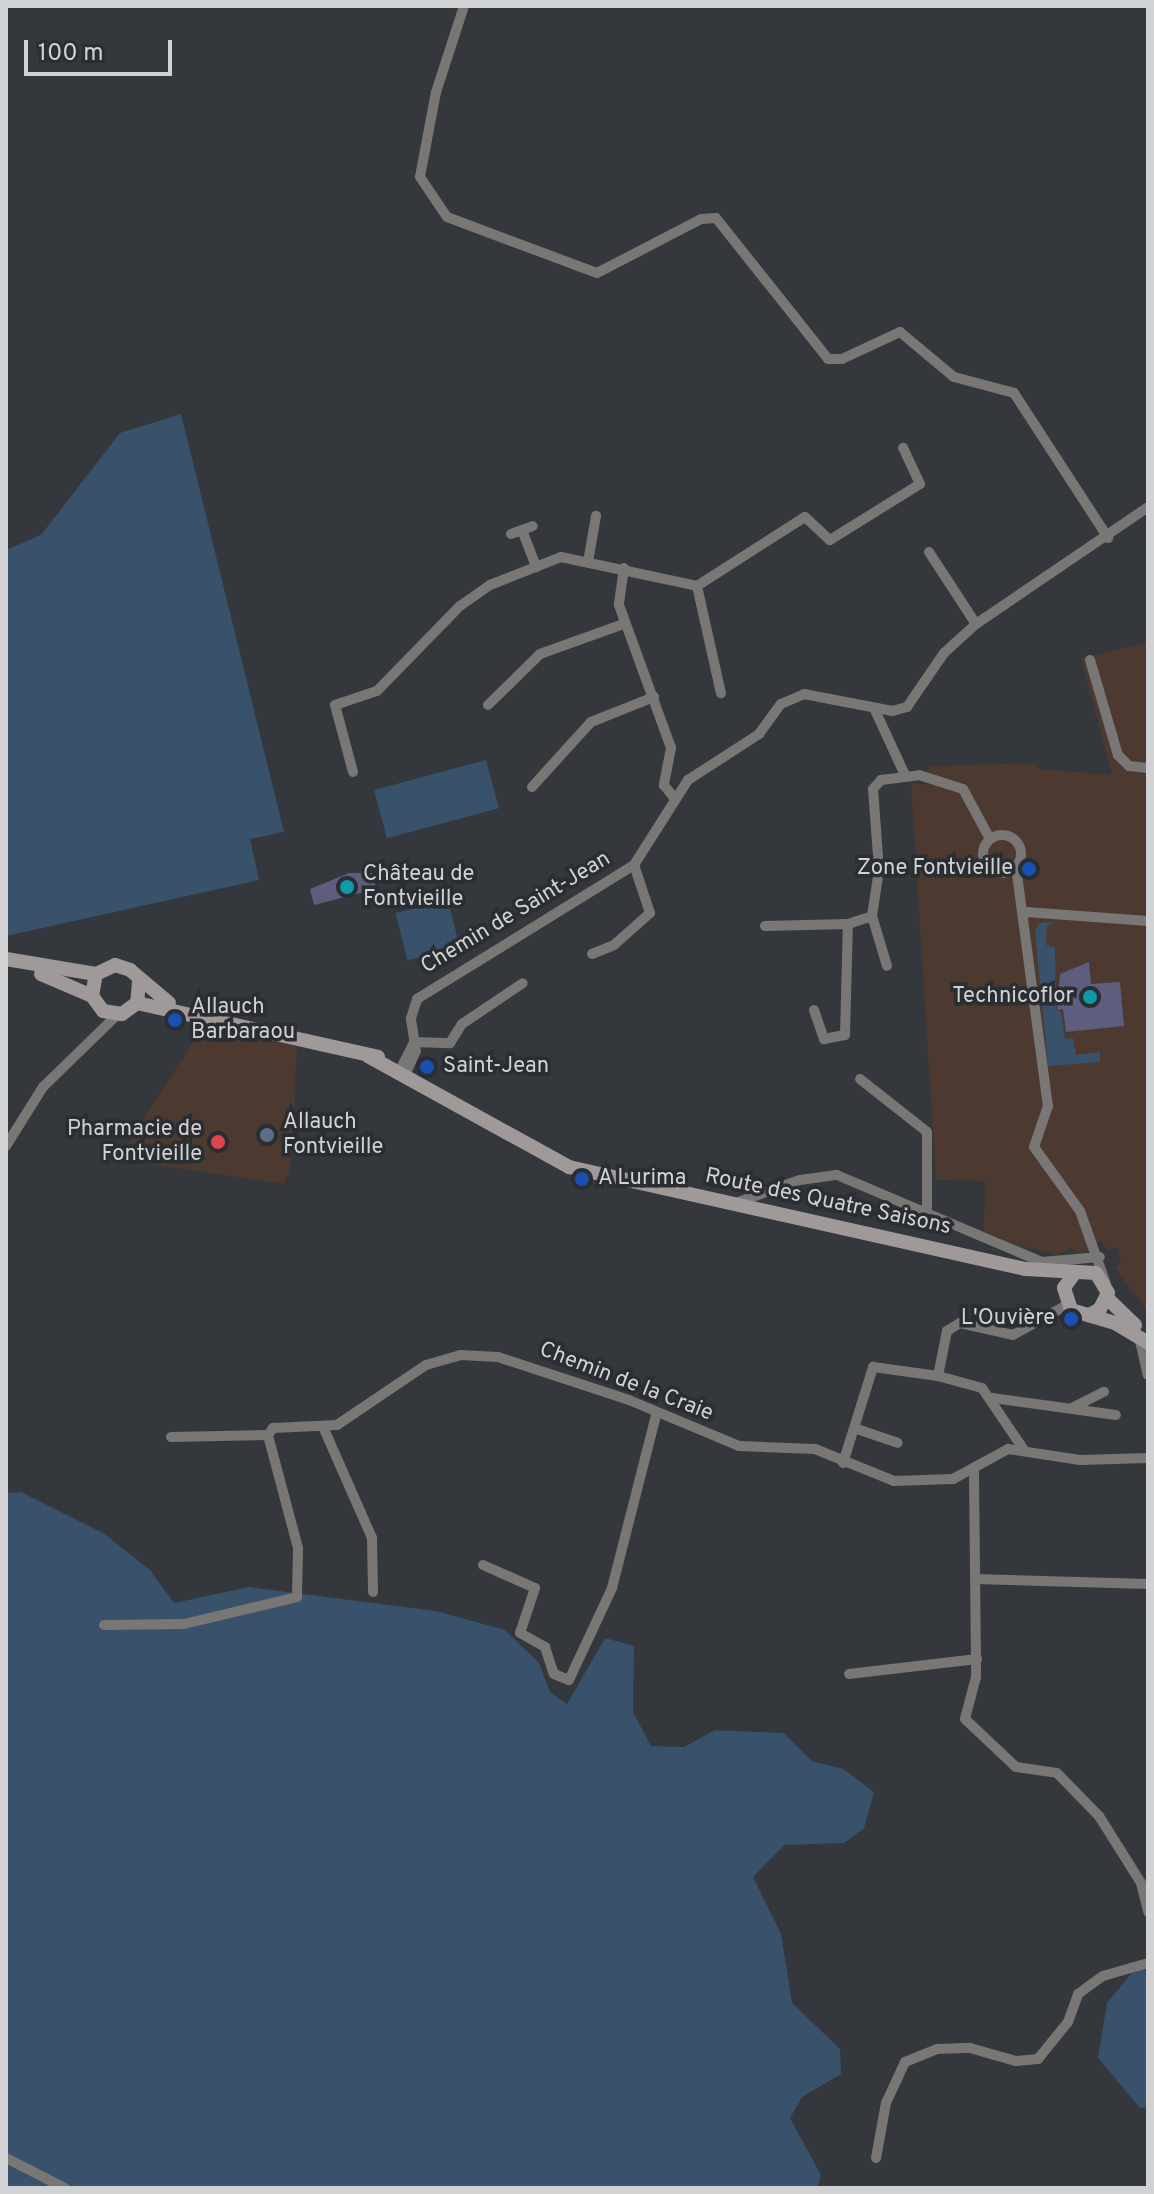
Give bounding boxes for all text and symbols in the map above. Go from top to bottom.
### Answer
scale bar [28,24,176,74]
text: 100 m [38,39,104,69]
street label: Chemin de Saint-Jean [416,846,616,980]
place label: Zone Fontvieille [857,856,1013,882]
marker: Zone Fontvieille [1020,860,1038,878]
place label: Château de Fontvieille [363,861,474,912]
marker: Château de Fontvieille [338,878,356,896]
place label: Technicoflor [952,984,1074,1010]
marker: Technicoflor [1081,988,1099,1006]
place label: Allauch Barbaraou [191,994,295,1046]
marker: Allauch Barbaraou [166,1011,184,1029]
place label: Saint-Jean [443,1054,549,1080]
marker: Saint-Jean [418,1058,436,1076]
place label: Allauch Fontvieille [283,1109,383,1160]
place label: Pharmacie de Fontvieille [67,1116,202,1168]
marker: Allauch Fontvieille [258,1126,276,1144]
marker: Pharmacie de Fontvieille [209,1133,227,1151]
street label: Route des Quatre Saisons [703,1163,953,1241]
place label: A Lurima [598,1166,687,1192]
marker: A Lurima [573,1170,591,1188]
place label: L'Ouvière [961,1306,1055,1332]
marker: L'Ouvière [1062,1310,1080,1328]
street label: Chemin de la Craie [535,1337,717,1427]

